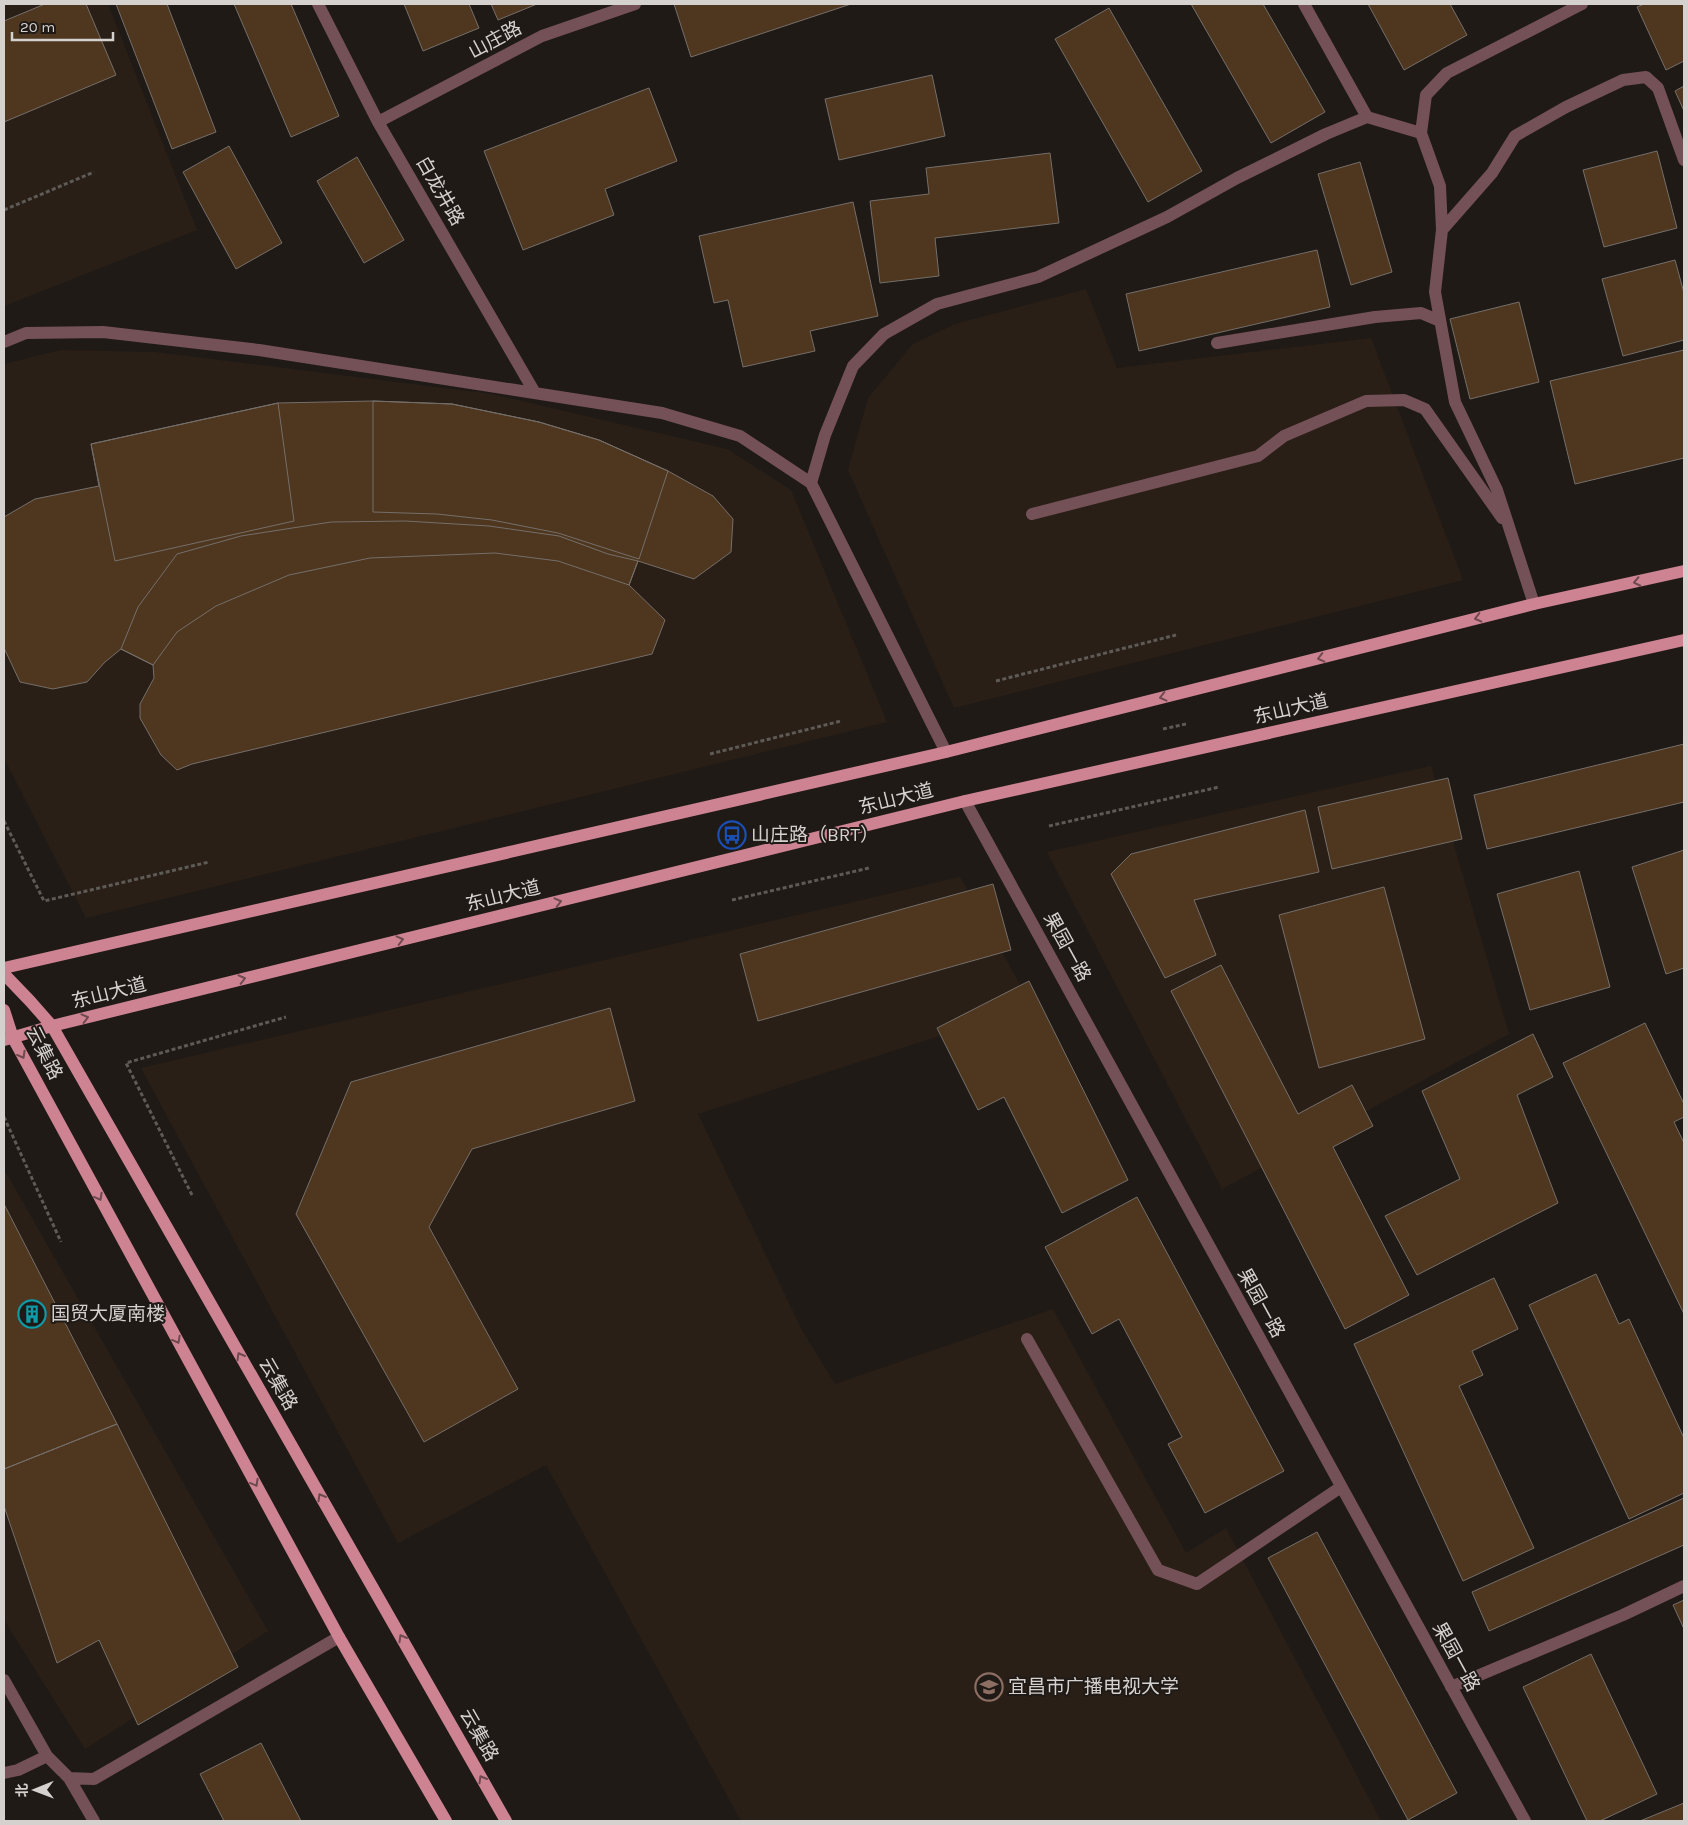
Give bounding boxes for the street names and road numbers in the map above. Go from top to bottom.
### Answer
street label: 山庄路 [465,17,525,63]
street label: 白龙井路 [411,153,469,229]
street label: 东山大道 [1251,690,1331,728]
street label: 东山大道 [856,779,936,819]
street label: 东山大道 [463,876,543,916]
street label: 果园一路 [1039,908,1095,986]
street label: 东山大道 [69,973,149,1013]
street label: 云集路 [21,1023,67,1083]
street label: 果园一路 [1233,1264,1289,1342]
street label: 云集路 [254,1354,302,1414]
street label: 果园一路 [1428,1618,1484,1696]
street label: 云集路 [455,1705,503,1765]

